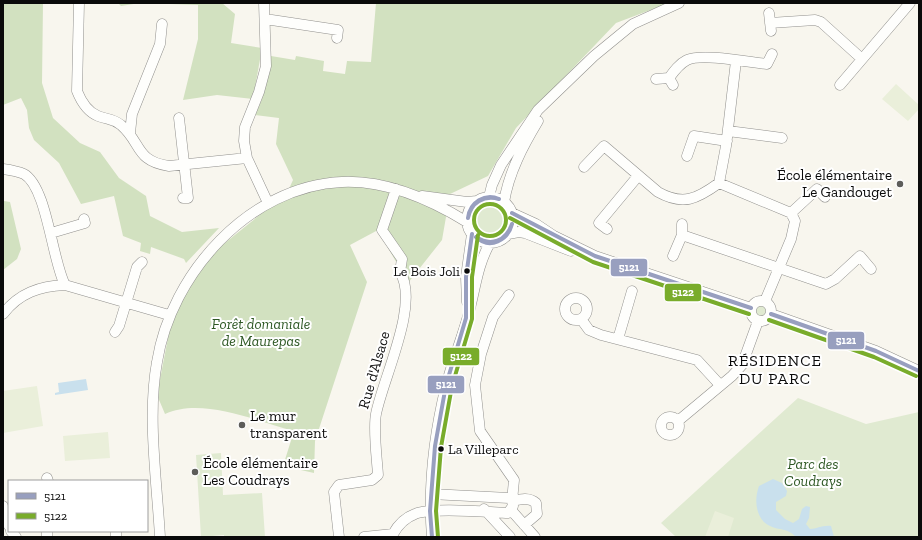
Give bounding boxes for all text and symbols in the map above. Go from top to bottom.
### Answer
place label: École élémentaire Le Gandouget [777,166,892,201]
marker: École élémentaire Le Gandouget [895,179,905,189]
line badge: 5121 [610,258,648,277]
text: 5121 [619,261,640,274]
place label: Le Bois Joli [393,263,460,280]
marker: Le Bois Joli [462,266,472,276]
line badge: 5122 [664,283,702,302]
text: 5122 [672,286,694,299]
park label: Forêt domaniale de Maurepas [212,315,310,350]
street label: Rue d'Alsace [354,329,394,411]
line badge: 5121 [827,331,865,350]
text: 5121 [836,334,857,347]
line badge: 5122 [442,347,480,366]
text: 5122 [450,350,472,363]
district label: RÉSIDENCE DU PARC [728,351,822,388]
line badge: 5121 [427,375,465,394]
text: 5121 [436,378,457,391]
place label: Le mur transparent [250,407,328,442]
marker: Le mur transparent [237,420,247,430]
place label: La Villeparc [448,441,519,458]
marker: La Villeparc [436,444,446,454]
place label: École élémentaire Les Coudrays [203,454,318,489]
park label: Parc des Coudrays [784,455,842,490]
marker: École élémentaire Les Coudrays [190,467,200,477]
legend [8,480,148,532]
text: 5121 [44,489,66,503]
text: 5122 [44,509,67,523]

